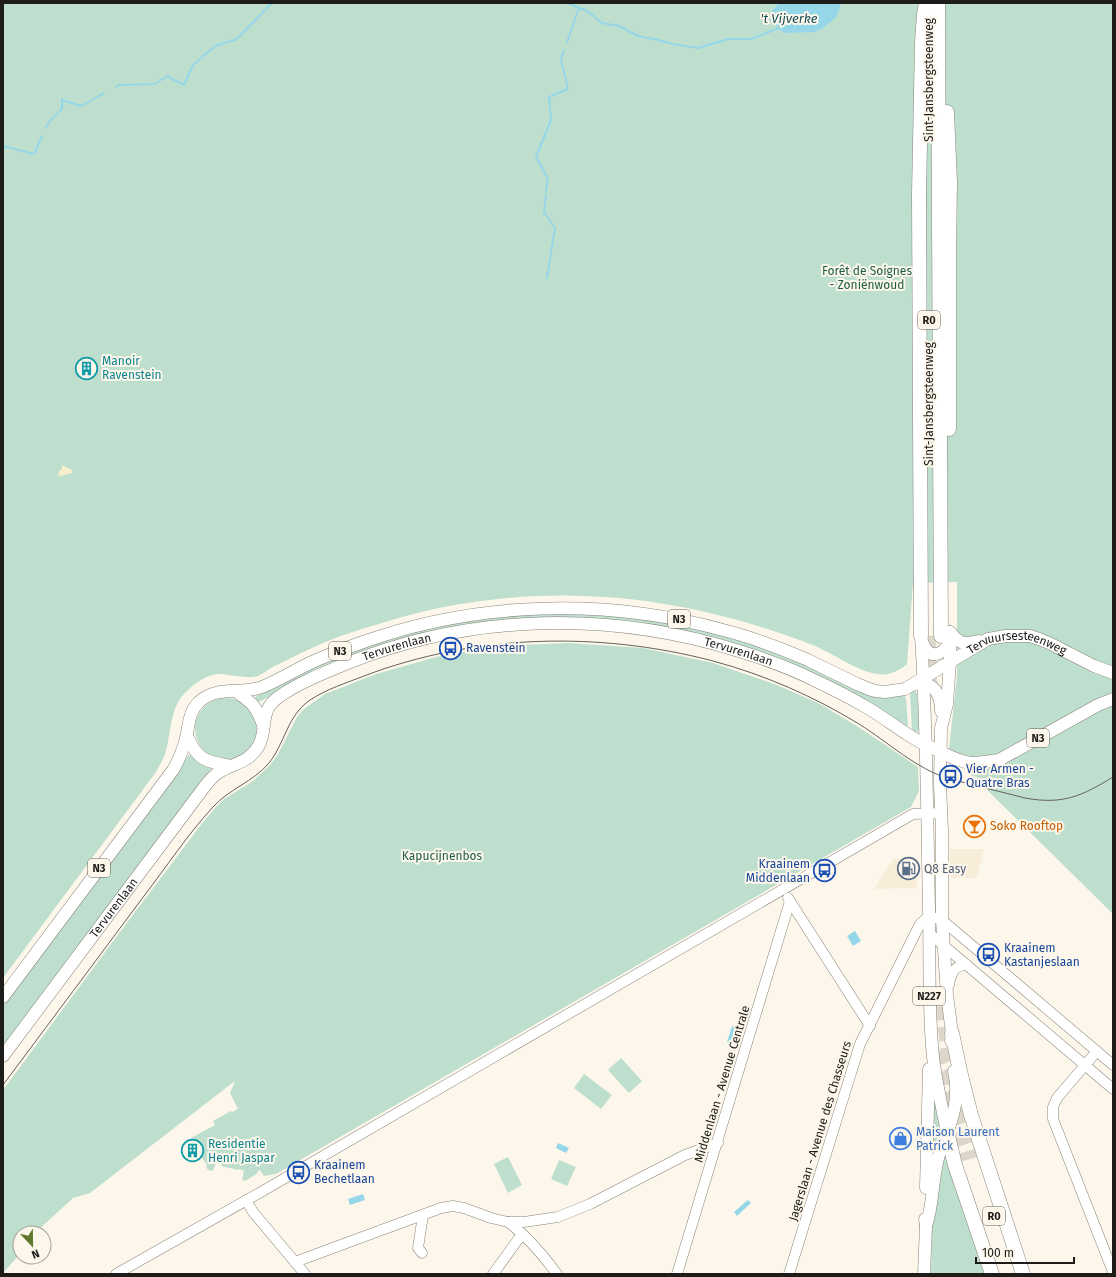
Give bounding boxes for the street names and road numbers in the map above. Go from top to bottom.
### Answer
street label: Sint-Jansbergsteenweg [922,17,936,142]
road number: R0 [918,311,940,329]
street label: Sint-Jansbergsteenweg [922,341,936,466]
road number: N3 [668,610,690,628]
street label: Tervurenlaan [361,630,433,664]
street label: Tervurenlaan [703,635,775,669]
road number: N3 [329,642,351,660]
street label: Tervuursesteenweg [965,647,1069,661]
road number: N3 [1027,729,1049,747]
road number: N3 [88,859,110,877]
street label: Tervurenlaan [87,875,141,940]
road number: N227 [913,987,945,1005]
street label: Middenlaan - Avenue Centrale [691,1004,753,1164]
street label: Jagerslaan - Avenue des Chasseurs [786,1039,854,1223]
road number: R0 [983,1207,1005,1225]

